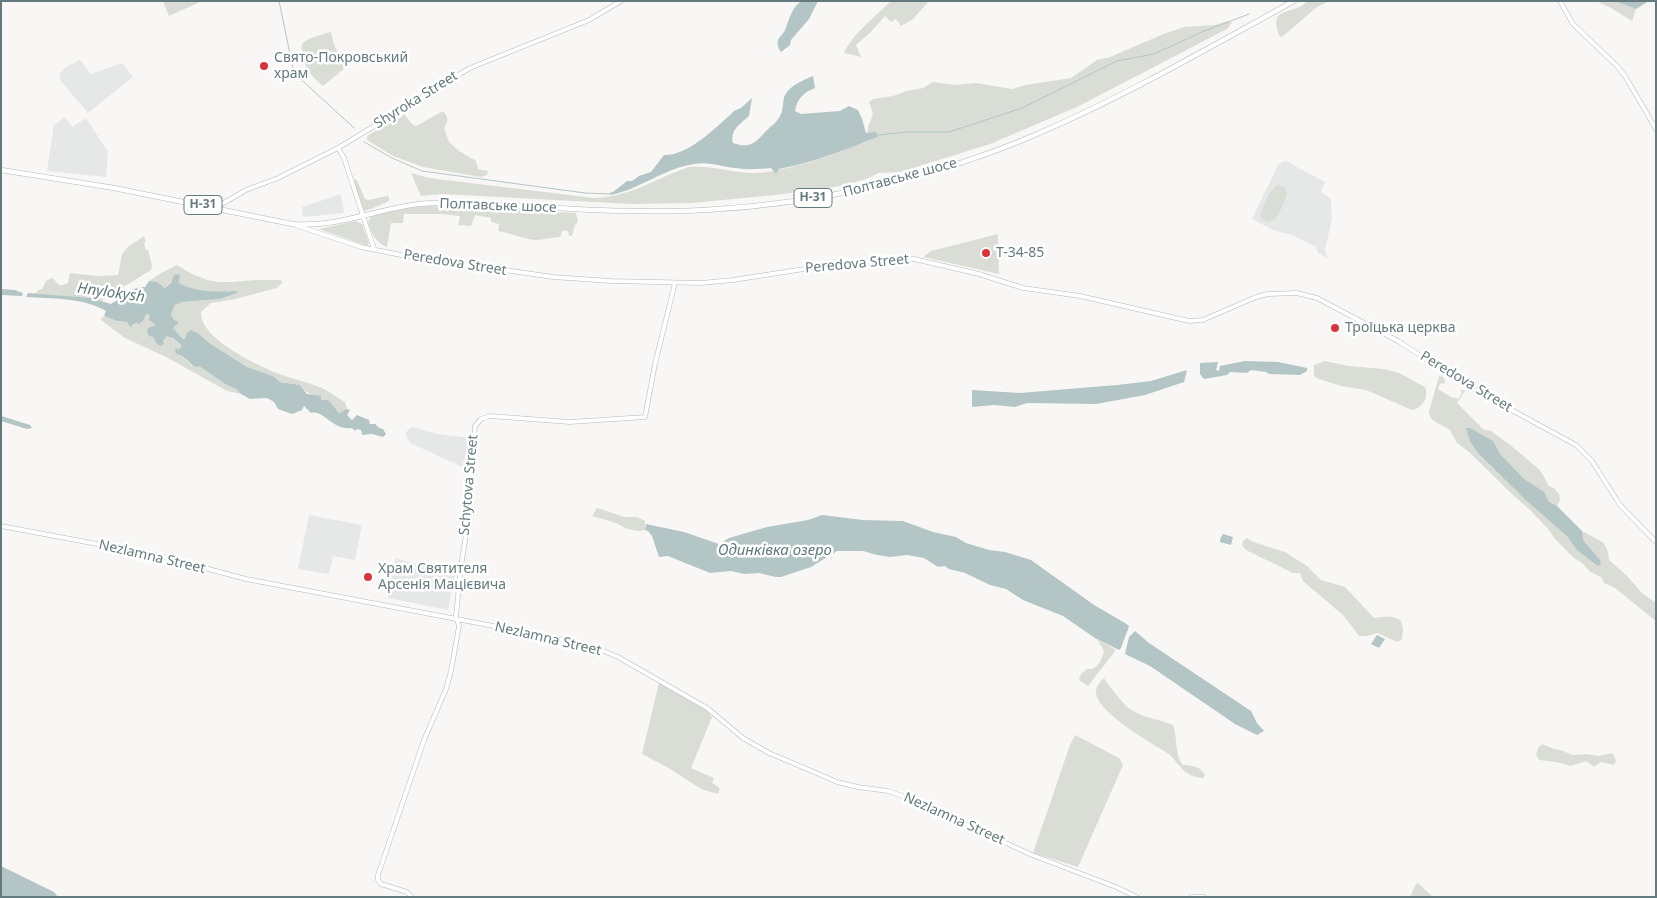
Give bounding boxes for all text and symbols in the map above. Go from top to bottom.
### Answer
place label: Свято-Покровський храм [274,50,408,82]
marker: Свято-Покровський храм [258,60,270,72]
street label: Shyroka Street [371,68,461,132]
street label: Полтавське шосе [841,155,959,201]
road number: Н-31 [794,188,832,208]
road number: Н-31 [184,196,222,214]
street label: Полтавське шосе [439,196,557,216]
place label: Т-34-85 [996,245,1044,261]
street label: Peredova Street [402,247,508,279]
marker: Т-34-85 [980,247,992,259]
street label: Peredova Street [804,251,910,277]
water label: Hnylokysh [76,279,146,307]
place label: Троїцька церква [1345,320,1455,336]
marker: Троїцька церква [1329,322,1341,334]
street label: Peredova Street [1417,348,1515,416]
street label: Schytova Street [456,434,482,536]
street label: Nezlamna Street [97,537,207,577]
water label: Одинківка озеро [718,542,832,560]
place label: Храм Святителя Арсенія Мацієвича [378,561,506,594]
marker: Храм Святителя Арсенія Мацієвича [362,571,374,583]
street label: Nezlamna Street [493,619,603,659]
street label: Nezlamna Street [901,789,1007,849]

